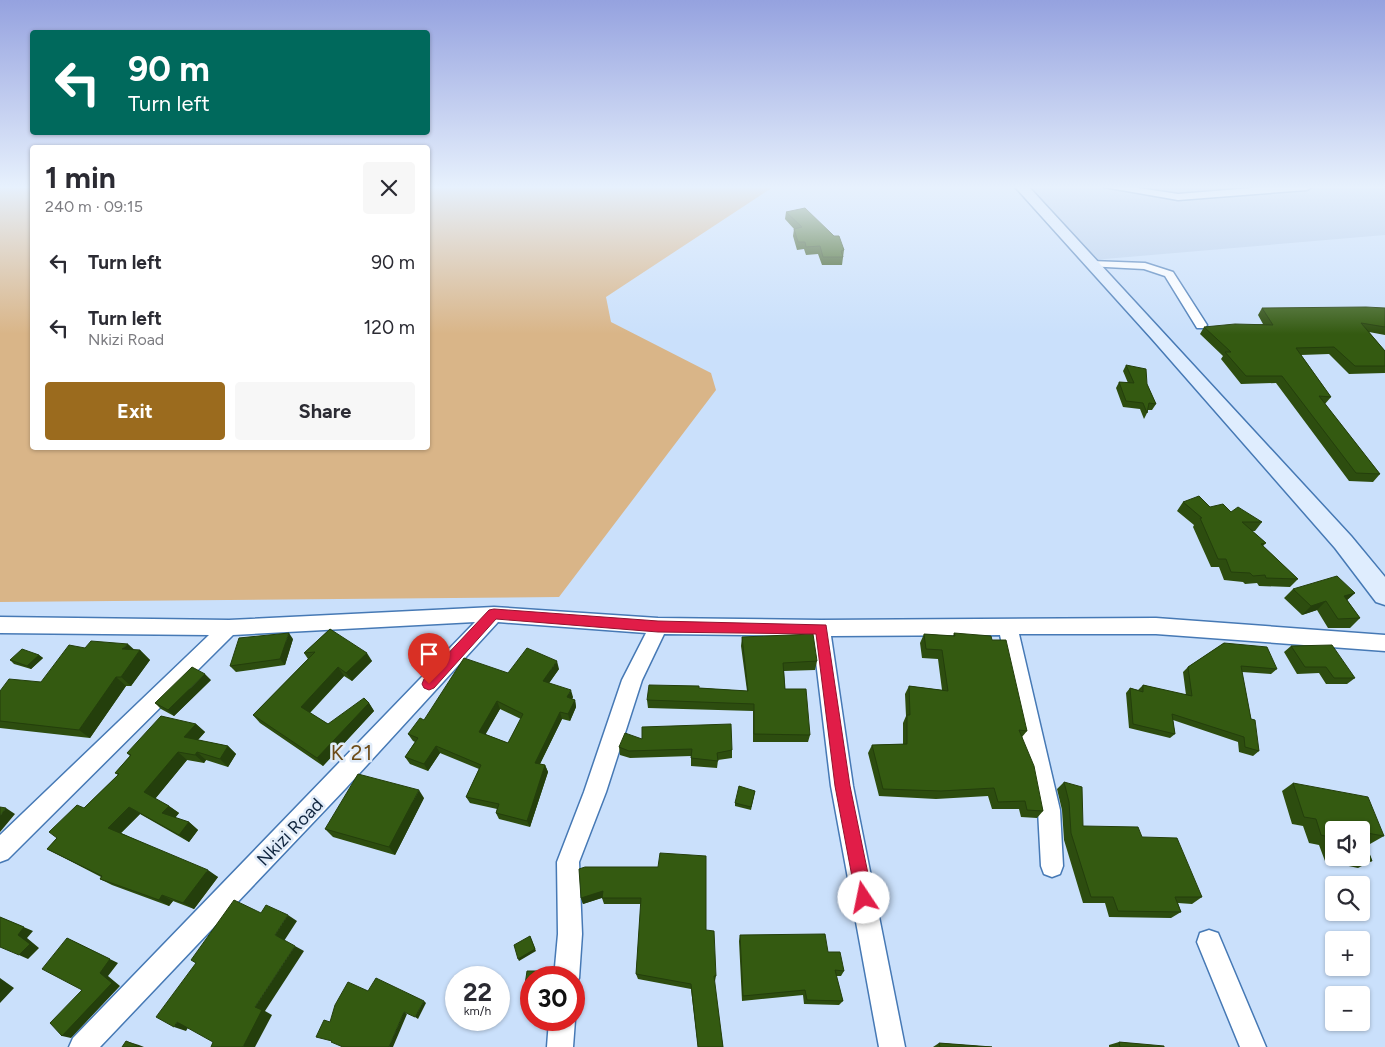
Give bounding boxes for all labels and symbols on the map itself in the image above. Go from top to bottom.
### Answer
pin [408,633,450,684]
district label: K 21 [331,740,373,765]
street label: Nkizi Road [252,794,328,870]
position arrow [837,871,889,923]
speed limit sign: 30 [520,966,585,1031]

